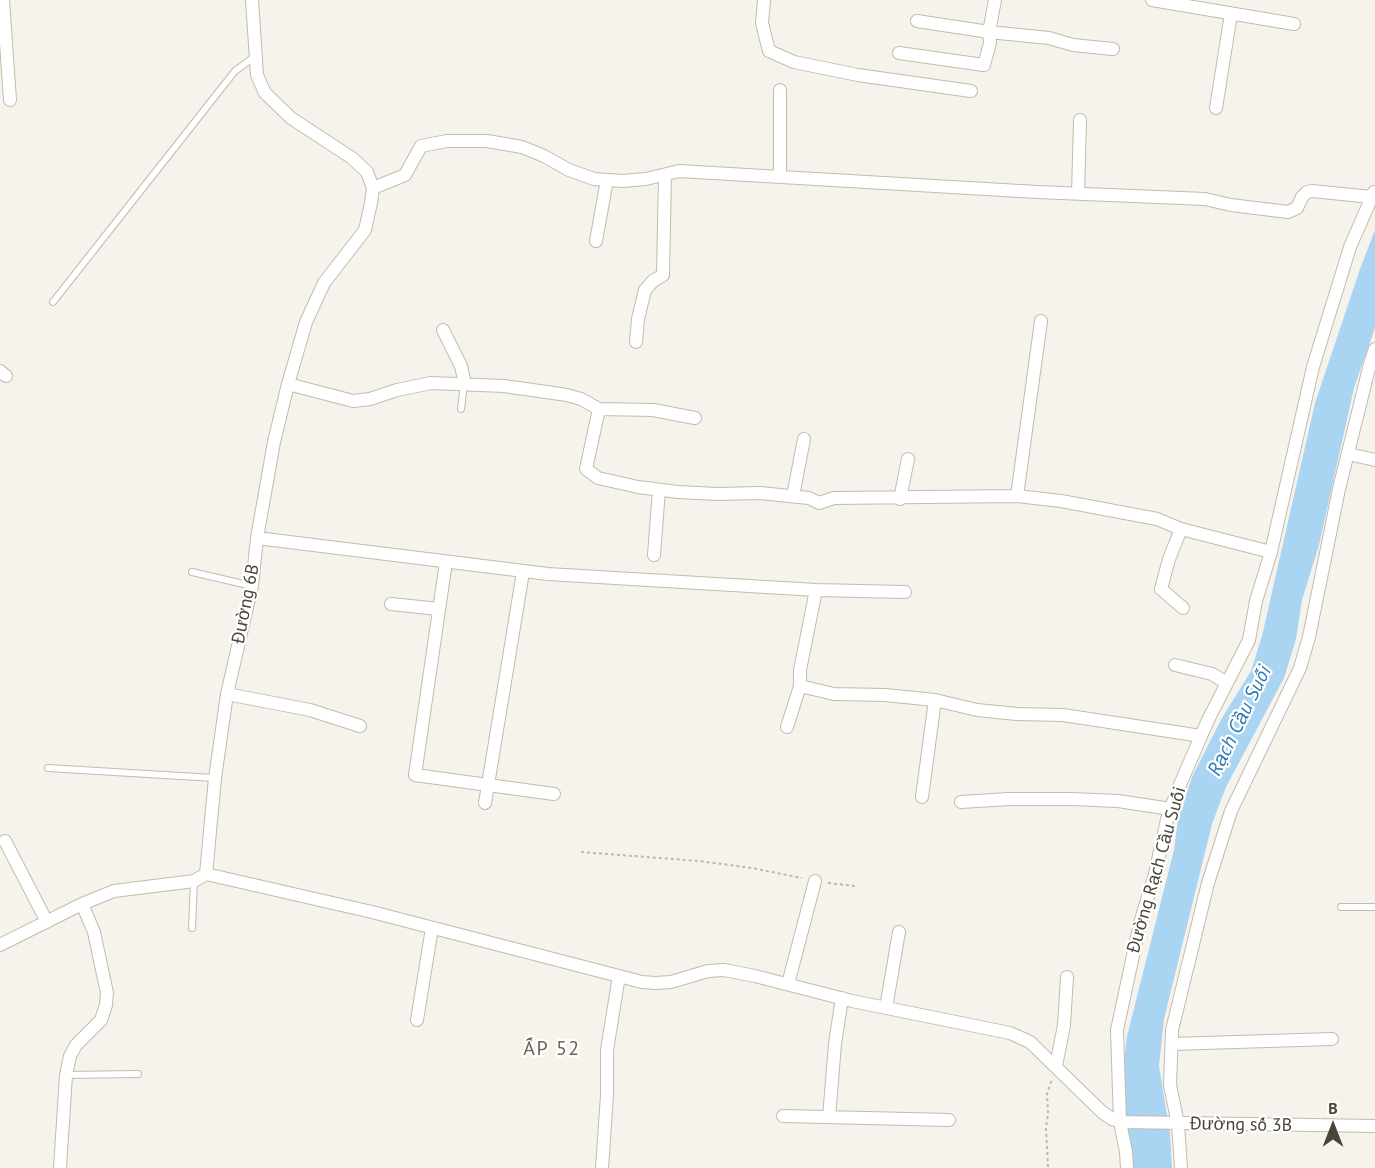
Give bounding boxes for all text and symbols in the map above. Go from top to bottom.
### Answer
street label: Đường 6B [228,563,264,645]
water label: Rạch Cầu Suối [1203,662,1277,780]
street label: Đường Rạch Cầu Suối [1123,784,1191,956]
district label: ẤP 52 [523,1037,581,1061]
north arrow [1303,1096,1363,1156]
text: B [1328,1098,1338,1118]
street label: Đường số 3B [1190,1113,1292,1137]

